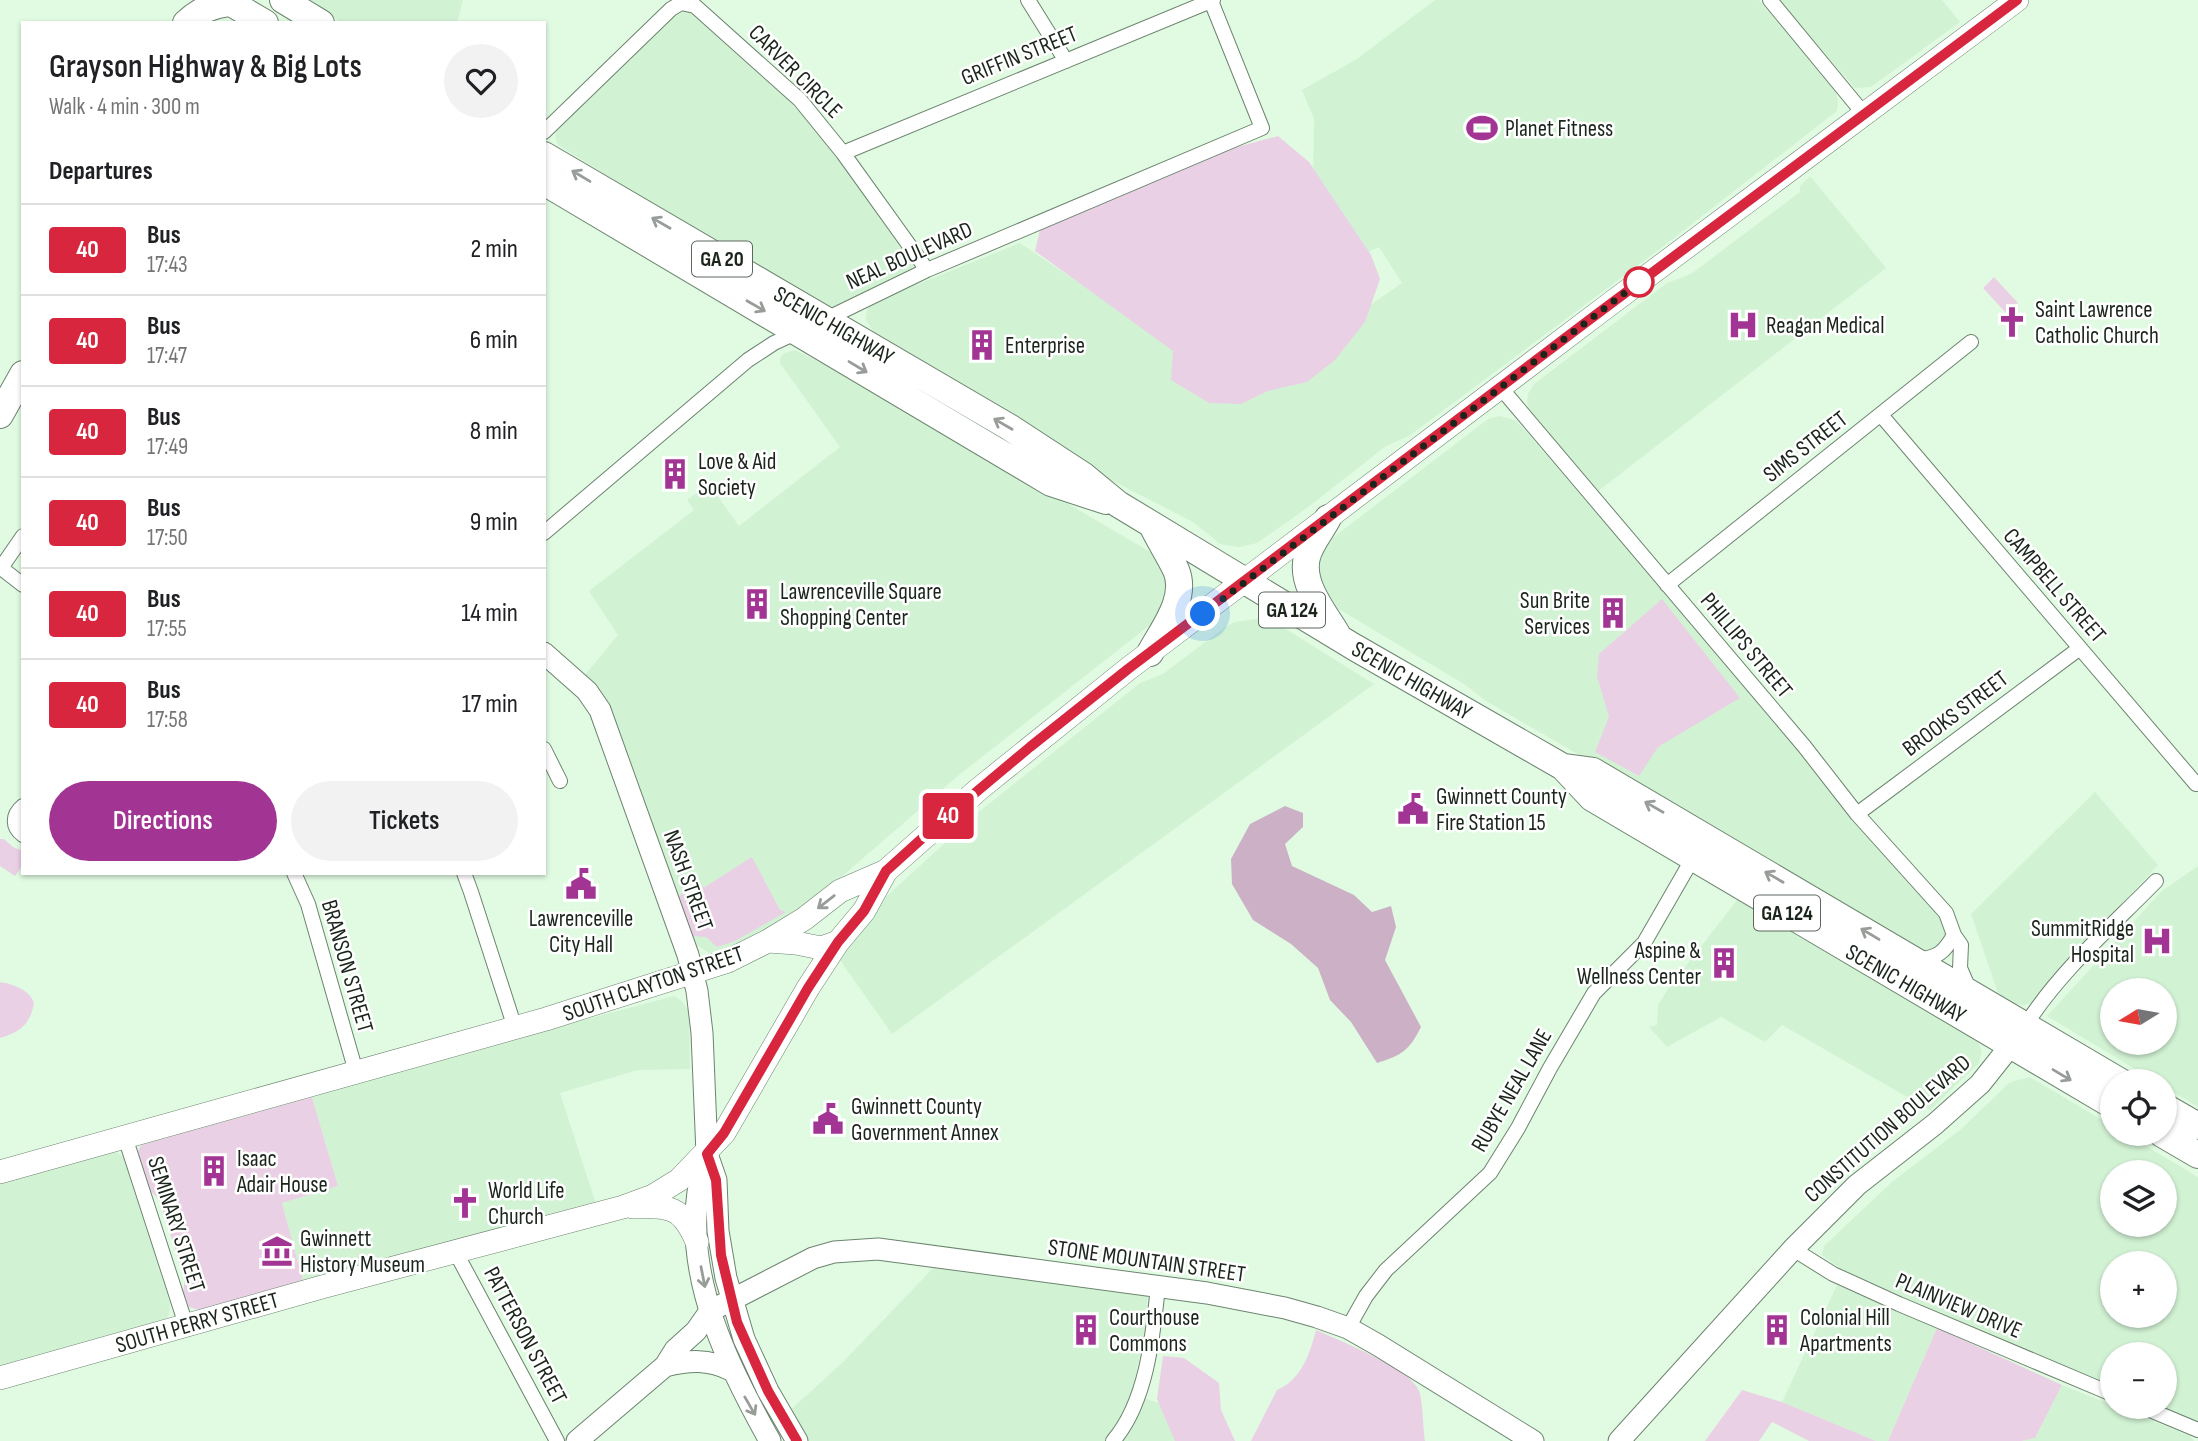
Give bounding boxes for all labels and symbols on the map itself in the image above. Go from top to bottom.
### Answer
street label: CARVER CIRCLE [743,19,848,124]
street label: GRIFFIN STREET [957,20,1082,92]
sports icon: Planet Fitness [1465,111,1499,145]
place label: Planet Fitness [1505,115,1613,143]
one-way arrow [572,169,592,183]
one-way arrow [651,216,672,229]
street label: NEAL BOULEVARD [842,216,977,296]
road number: GA 20 [692,242,752,276]
unlabelled marker [1624,267,1654,297]
street label: SCENIC HIGHWAY [768,280,899,372]
place label: Saint Lawrence Catholic Church [2035,296,2159,350]
one-way arrow [745,300,765,314]
church icon: Saint Lawrence Catholic Church [1995,305,2029,339]
hospital icon: Reagan Medical [1726,308,1760,342]
place label: Reagan Medical [1766,312,1885,340]
building icon: Enterprise [965,328,999,362]
place label: Enterprise [1005,332,1085,360]
one-way arrow [847,360,867,374]
street label: SIMS STREET [1758,405,1853,488]
one-way arrow [993,416,1013,430]
place label: Love & Aid Society [698,448,776,502]
building icon: Love & Aid Society [658,457,692,491]
street label: CAMPBELL STREET [1997,523,2112,649]
place label: Lawrenceville Square Shopping Center [780,578,942,632]
building icon: Lawrenceville Square Shopping Center [740,587,774,621]
place label: Sun Brite Services [1520,587,1590,641]
street label: PHILLIPS STREET [1694,587,1798,704]
road number: GA 124 [1259,592,1325,628]
your location [1185,596,1220,631]
building icon: Sun Brite Services [1596,596,1630,630]
street label: SCENIC HIGHWAY [1346,635,1477,727]
street label: BROOKS STREET [1897,665,2014,763]
place label: Gwinnett County Fire Station 15 [1436,783,1567,837]
public building icon: Gwinnett County Fire Station 15 [1396,792,1430,826]
line badge: 40 [916,793,979,839]
one-way arrow [1644,800,1664,814]
street label: NASH STREET [657,826,719,934]
public building icon: Lawrenceville City Hall [564,867,598,901]
one-way arrow [1765,870,1785,884]
one-way arrow [817,894,836,909]
road number: GA 124 [1754,895,1820,930]
street label: BRANSON STREET [315,897,379,1036]
place label: Lawrenceville City Hall [529,905,633,959]
place label: SummitRidge Hospital [2031,915,2134,969]
hospital icon: SummitRidge Hospital [2140,924,2174,958]
one-way arrow [1861,927,1881,941]
place label: Aspine & Wellness Center [1577,937,1701,991]
street label: SCENIC HIGHWAY [1840,938,1971,1030]
street label: SOUTH CLAYTON STREET [559,940,747,1028]
building icon: Aspine & Wellness Center [1707,946,1741,980]
north arrow [2100,978,2177,1055]
street label: RUBYE NEAL LANE [1465,1024,1558,1157]
street label: CONSTITUTION BOULEVARD [1799,1049,1977,1209]
one-way arrow [2052,1068,2072,1082]
place label: Gwinnett County Government Annex [851,1093,999,1147]
public building icon: Gwinnett County Government Annex [811,1102,845,1136]
place label: Isaac Adair House [236,1145,328,1199]
street label: SEMINARY STREET [141,1153,211,1296]
building icon: Isaac Adair House [197,1154,231,1188]
place label: World Life Church [488,1177,564,1231]
church icon: World Life Church [448,1186,482,1220]
place label: Gwinnett History Museum [300,1225,425,1279]
street label: STONE MOUNTAIN STREET [1046,1233,1247,1289]
museum icon: Gwinnett History Museum [260,1234,294,1268]
street label: PATTERSON STREET [477,1262,573,1409]
one-way arrow [697,1265,710,1288]
street label: PLAINVIEW DRIVE [1891,1267,2026,1345]
street label: SOUTH PERRY STREET [112,1286,282,1360]
place label: Courthouse Commons [1109,1304,1200,1358]
place label: Colonial Hill Apartments [1799,1304,1892,1358]
building icon: Courthouse Commons [1069,1313,1103,1347]
building icon: Colonial Hill Apartments [1760,1313,1794,1347]
one-way arrow [744,1395,757,1416]

